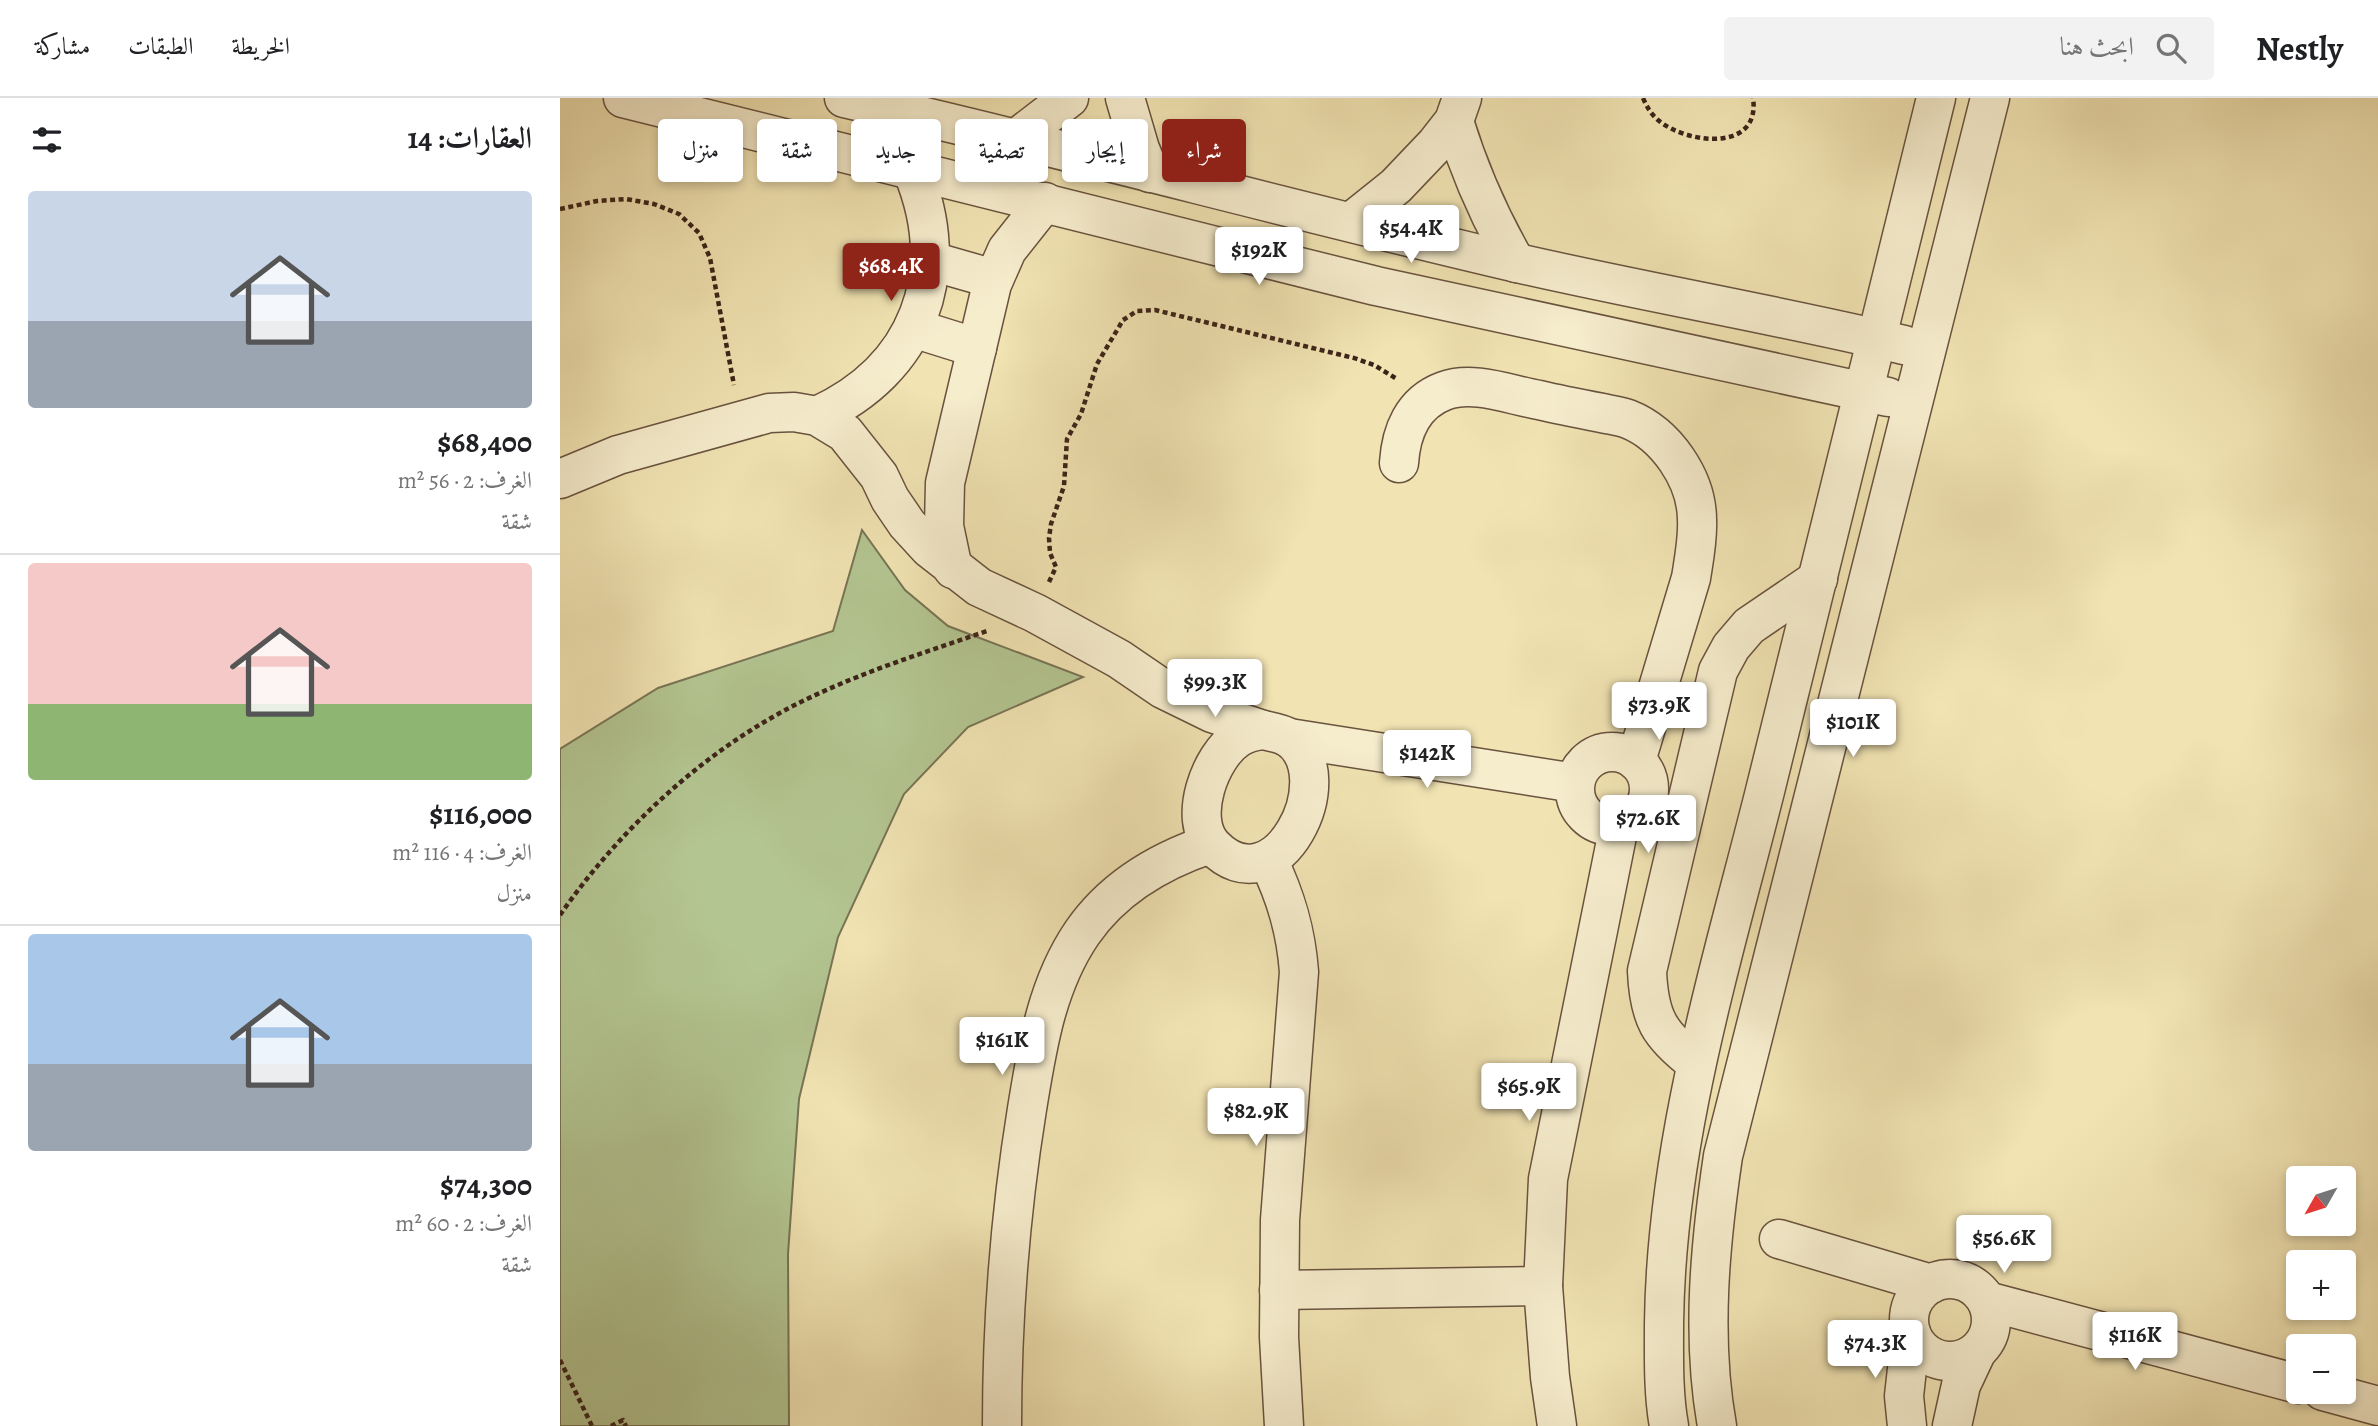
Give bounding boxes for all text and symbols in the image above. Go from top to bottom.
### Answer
search box [1724,17,2214,80]
text: Nestly [2256,26,2343,71]
text: ابحث هنا [2059,29,2134,64]
icon: search [2152,29,2190,67]
text: مشاركة [35,30,90,62]
text: الطبقات [128,30,194,62]
text: الخريطة [232,30,290,62]
text: العقارات: 14 [408,118,532,158]
chip: منزل [658,119,743,182]
chip: شقة [757,119,837,182]
chip: جديد [851,119,941,182]
chip: تصفية [955,119,1048,182]
chip: إيجار [1062,119,1148,182]
chip: شراء [1162,119,1246,182]
icon: filters [28,121,66,159]
pin: $54.4K [1354,206,1468,265]
text: $54.4K [1379,212,1443,243]
pin: $192K [1210,228,1308,287]
text: $192K [1231,234,1287,265]
icon: home [217,237,343,363]
pin: $68.4K [834,244,948,303]
text: $68.4K [859,250,923,281]
text: $68,400 [437,422,532,462]
text: الغرف: 2 · 56 m² [398,465,532,496]
text: شقة [502,506,532,537]
icon: home [217,609,343,735]
pin: $99.3K [1158,660,1272,719]
text: $99.3K [1183,666,1247,697]
pin: $73.9K [1602,682,1716,742]
text: $73.9K [1628,689,1690,720]
pin: $101K [1804,700,1902,759]
text: $101K [1826,706,1880,737]
pin: $142K [1378,730,1476,790]
text: $142K [1399,737,1455,768]
text: $116,000 [429,794,532,834]
pin: $72.6K [1591,796,1705,855]
text: $72.6K [1616,802,1680,833]
text: الغرف: 4 · 116 m² [392,837,532,868]
text: منزل [497,878,532,909]
icon: home [217,980,343,1106]
pin: $161K [953,1018,1051,1077]
text: $161K [975,1024,1029,1055]
pin: $65.9K [1472,1063,1586,1123]
text: $65.9K [1497,1070,1561,1101]
pin: $82.9K [1199,1088,1313,1148]
text: $82.9K [1224,1095,1288,1126]
text: $74,300 [440,1165,532,1205]
north arrow [2286,1166,2356,1236]
map controls [2286,1166,2356,1404]
text: الغرف: 2 · 60 m² [395,1208,532,1239]
pin: $56.6K [1947,1216,2061,1275]
text: $56.6K [1972,1222,2036,1253]
text: شقة [502,1249,532,1280]
button: + [2286,1250,2356,1320]
pin: $116K [2086,1312,2184,1372]
text: $116K [2108,1319,2162,1350]
pin: $74.3K [1818,1320,1932,1380]
text: $74.3K [1844,1327,1906,1358]
button: − [2286,1334,2356,1404]

